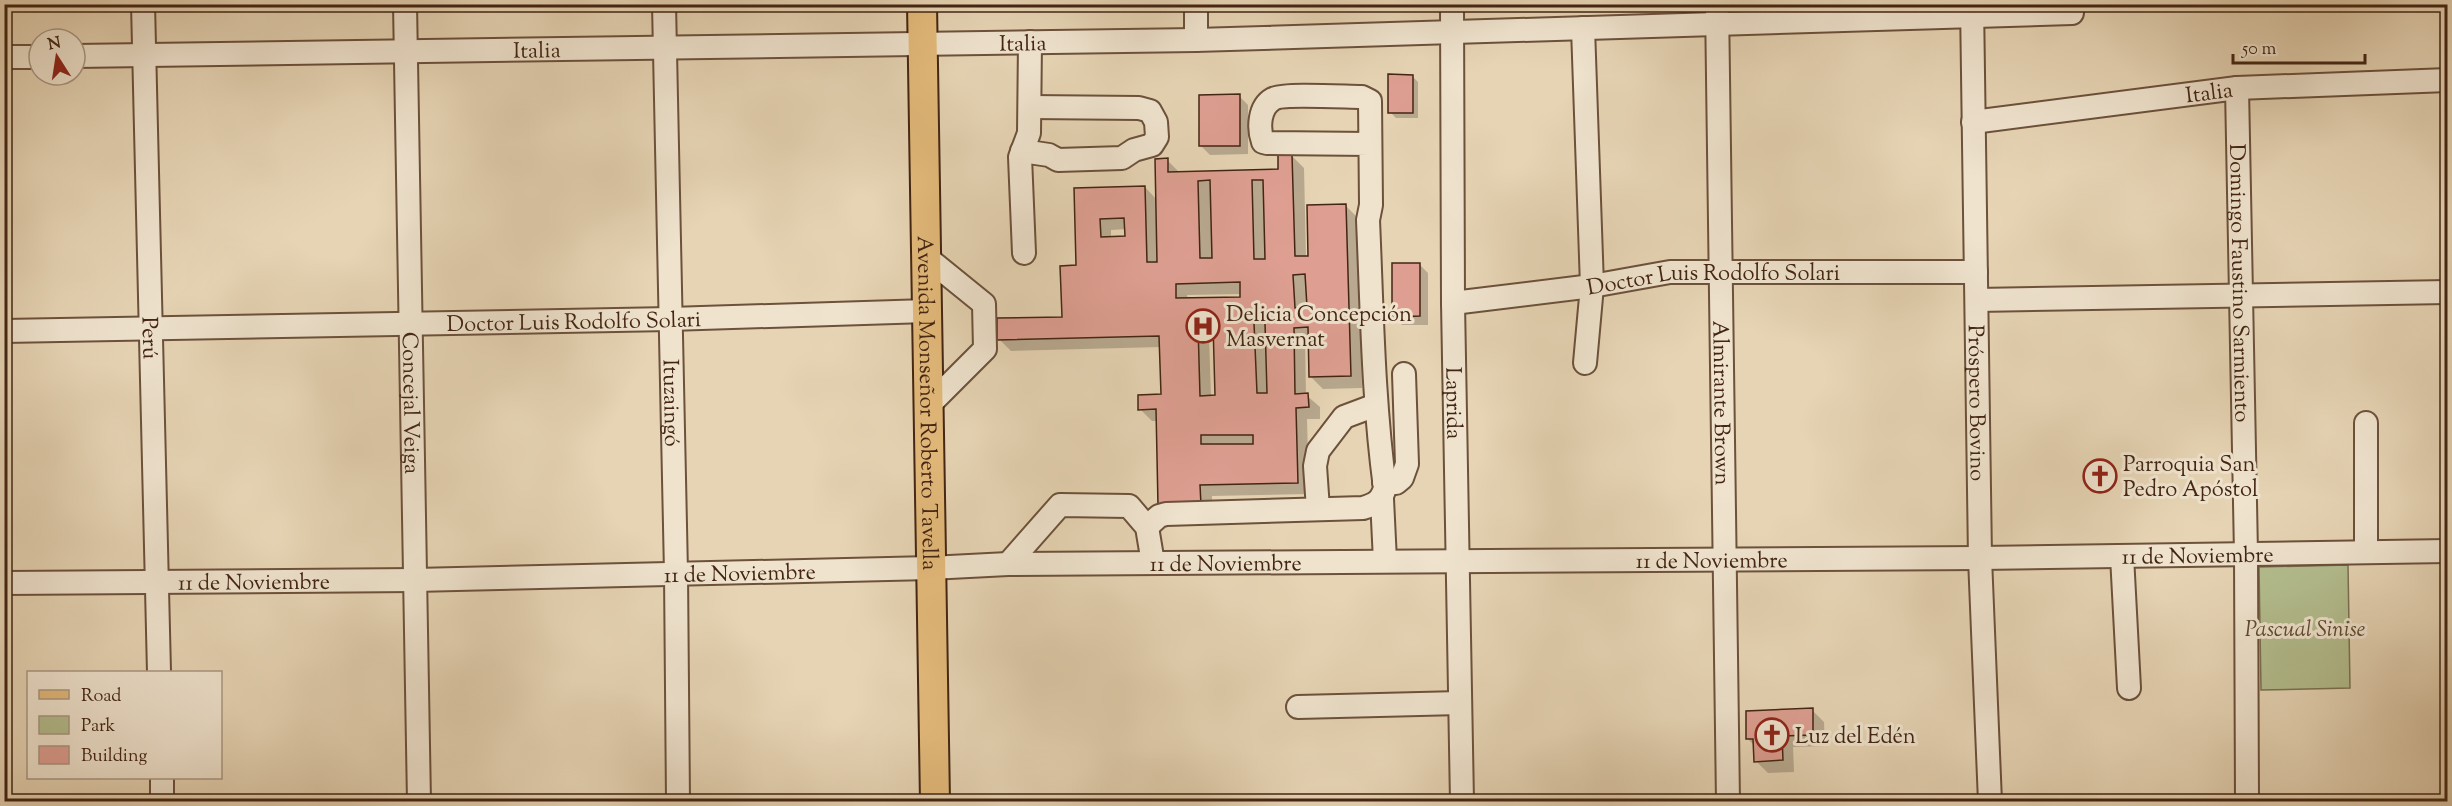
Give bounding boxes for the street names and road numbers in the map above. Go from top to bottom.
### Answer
street label: Italia [999,29,1047,62]
street label: Italia [513,36,561,69]
street label: Italia [2184,76,2235,113]
street label: Domingo Faustino Sarmiento [2219,143,2256,423]
street label: Avenida Monseñor Roberto Tavella [907,235,944,571]
street label: Doctor Luis Rodolfo Solari [1585,259,1840,306]
street label: Doctor Luis Rodolfo Solari [446,305,702,342]
street label: Perú [131,316,165,360]
street label: Almirante Brown [1702,320,1737,486]
street label: Próspero Bovino [1958,325,1992,481]
street label: Concejal Veiga [392,332,426,474]
street label: Ituzaingó [652,359,686,447]
street label: Laprida [1435,367,1468,440]
street label: 11 de Noviembre [2122,541,2274,575]
street label: 11 de Noviembre [1636,546,1788,579]
street label: 11 de Noviembre [1150,549,1302,582]
street label: 11 de Noviembre [664,558,816,593]
street label: 11 de Noviembre [178,568,330,601]

